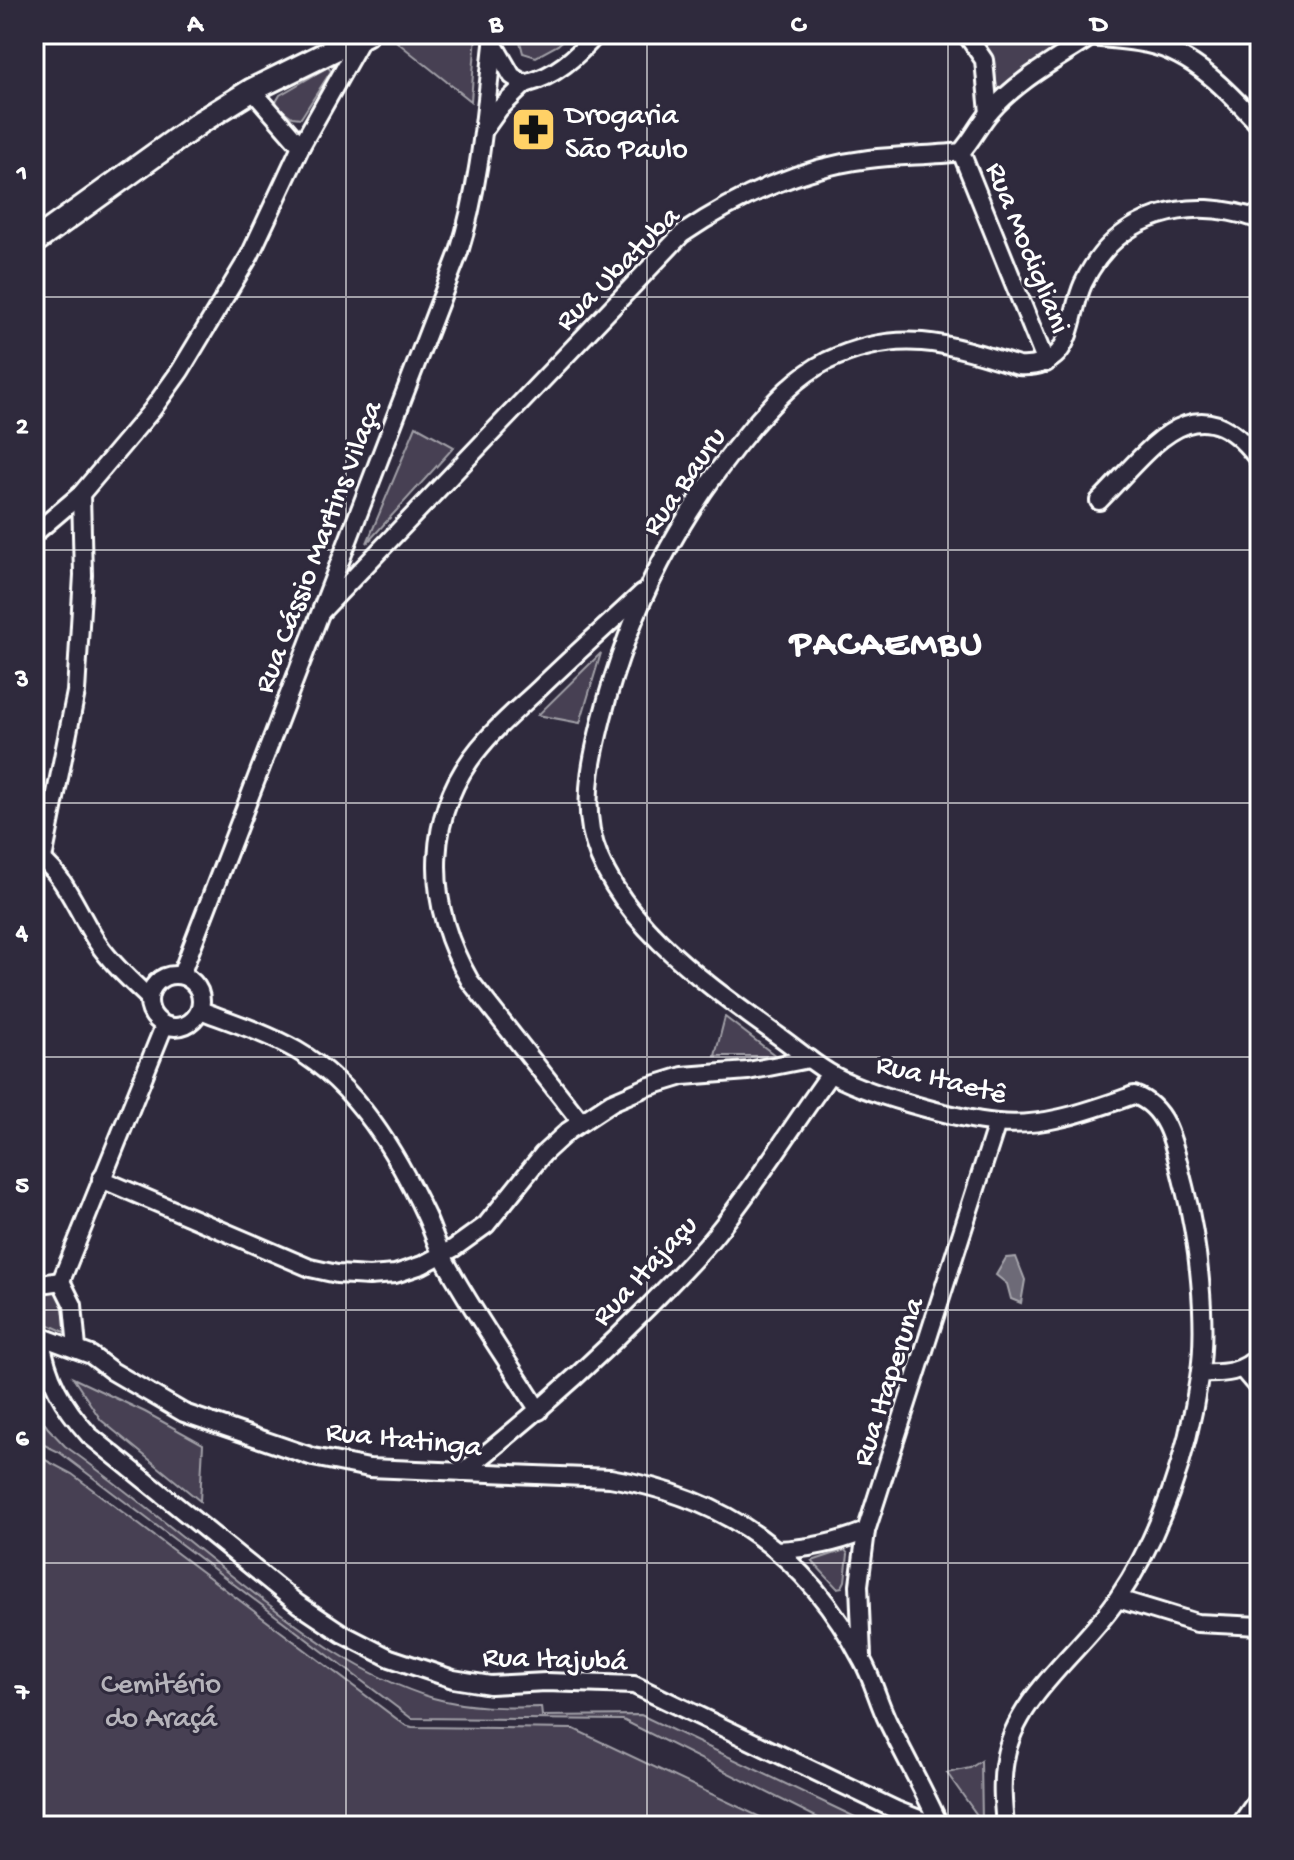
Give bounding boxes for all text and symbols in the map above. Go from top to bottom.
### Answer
text: A [186,11,204,42]
text: B [488,11,504,42]
text: C [791,11,808,42]
text: D [1089,11,1109,42]
place label: Drogaria São Paulo [563,100,688,169]
pharmacy icon: Drogaria São Paulo [510,106,558,154]
street label: Rua Modigliani [976,158,1076,339]
text: 1 [16,160,27,191]
street label: Rua Ubatuba [549,200,690,340]
street label: Rua Cássio Martins Vilaça [248,395,393,699]
text: 2 [16,413,29,444]
street label: Rua Bauru [636,422,736,544]
district label: PACAEMBU [788,624,984,668]
text: 3 [14,666,29,697]
text: 4 [15,919,29,950]
street label: Rua Itaetê [872,1048,1010,1115]
text: 5 [15,1172,29,1203]
street label: Rua Itajaçu [586,1209,707,1335]
street label: Rua Itaperuna [847,1292,934,1471]
street label: Rua Itatinga [324,1416,484,1467]
text: 6 [15,1425,29,1456]
street label: Rua Itajubá [482,1641,629,1682]
park label: Cemitério do Araçá [101,1669,221,1738]
text: 7 [13,1679,30,1710]

